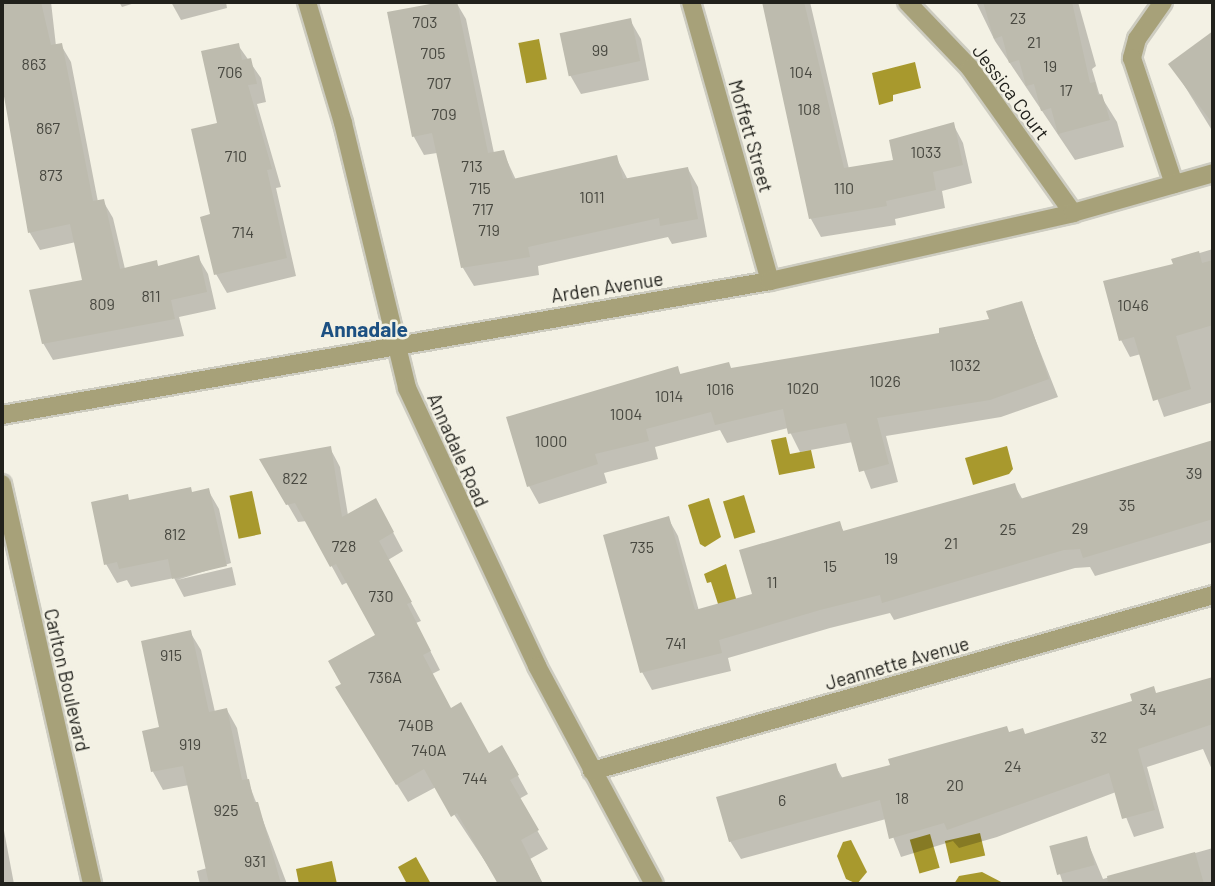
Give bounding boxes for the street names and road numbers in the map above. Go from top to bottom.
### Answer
street label: Jessica Court [968,40,1054,144]
street label: Moffett Street [724,77,778,195]
street label: Arden Avenue [549,267,665,307]
street label: Annadale Road [423,390,493,510]
street label: Carlton Boulevard [39,606,95,754]
street label: Jeannette Avenue [822,632,972,694]

